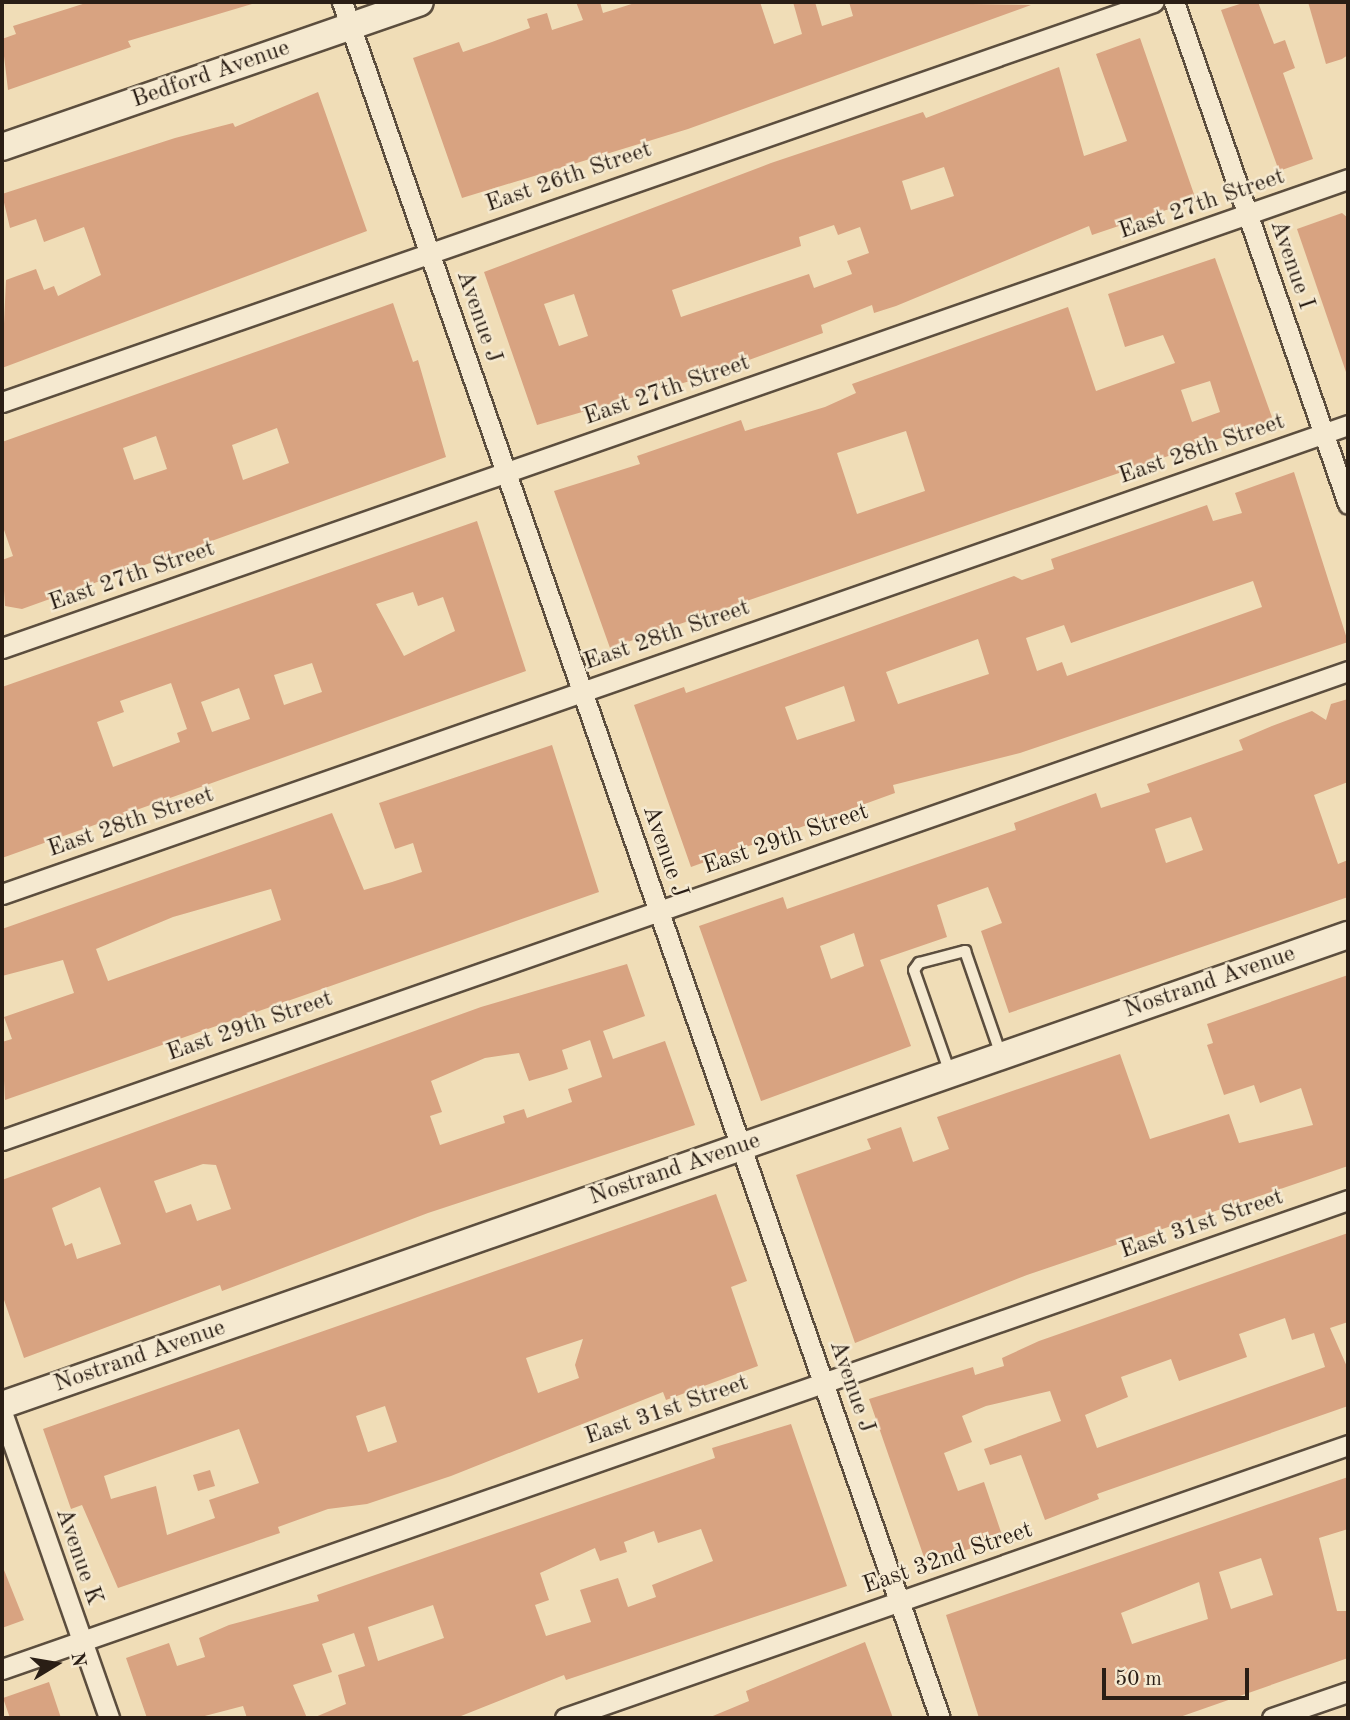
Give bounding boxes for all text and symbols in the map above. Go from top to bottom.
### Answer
street label: Bedford Avenue [128,34,294,116]
street label: East 26th Street [482,136,656,220]
street label: East 27th Street [1115,163,1289,247]
street label: Avenue I [1262,217,1320,313]
street label: Avenue J [449,267,507,367]
street label: East 27th Street [580,349,754,433]
street label: East 28th Street [1115,408,1289,492]
street label: East 27th Street [45,535,219,619]
street label: East 28th Street [580,594,754,678]
street label: East 28th Street [44,781,218,865]
street label: East 29th Street [699,798,873,882]
street label: Avenue J [635,802,693,902]
street label: Nostrand Avenue [1121,940,1299,1026]
street label: East 29th Street [163,985,337,1069]
street label: Nostrand Avenue [586,1127,764,1213]
street label: East 31st Street [1117,1184,1287,1266]
street label: Nostrand Avenue [51,1314,229,1400]
street label: Avenue J [822,1337,880,1437]
street label: East 31st Street [582,1370,752,1452]
street label: Avenue K [48,1505,108,1609]
street label: East 32nd Street [859,1516,1037,1602]
north arrow [21,1629,91,1699]
text: N [66,1651,88,1669]
scale bar [1105,1654,1252,1698]
text: 50 m [1115,1669,1162,1690]

